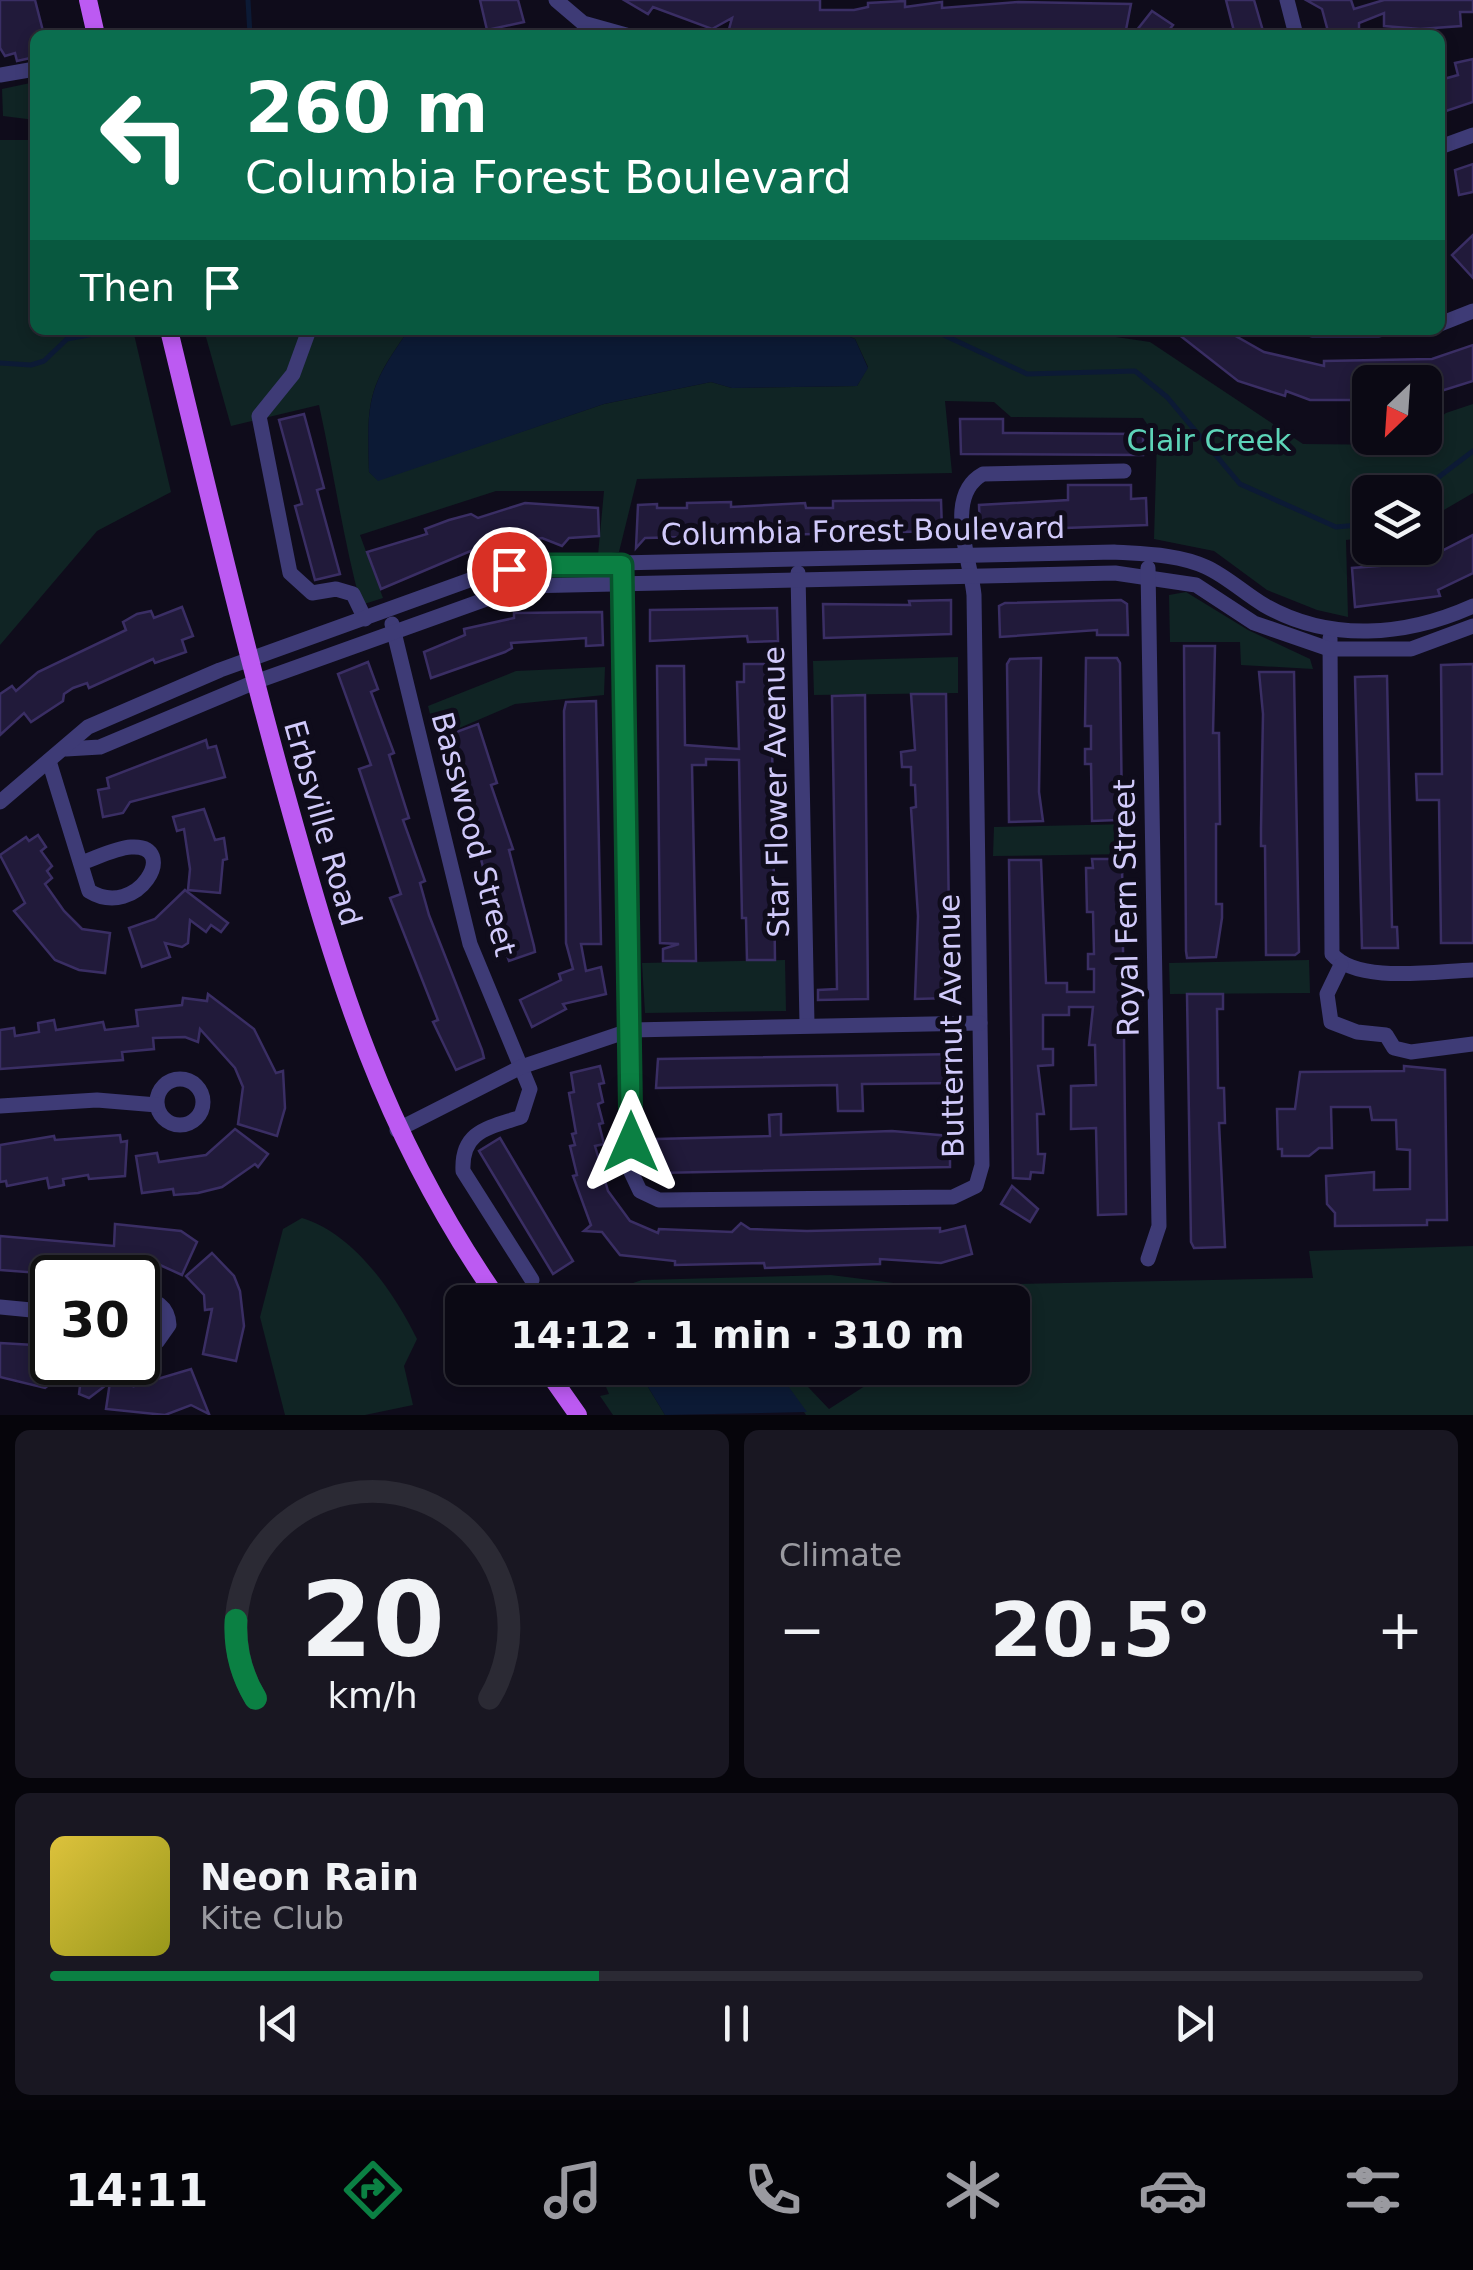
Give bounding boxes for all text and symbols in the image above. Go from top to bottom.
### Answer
text: 260 m [245,67,488,149]
icon: left [80,70,210,200]
text: Columbia Forest Boulevard [245,151,852,204]
icon: arrive [195,260,250,315]
text: Then [80,266,175,310]
north arrow [1352,365,1442,455]
map controls [1352,365,1442,565]
park label: Clair Creek [1127,423,1292,458]
button: layers [1352,475,1442,565]
street label: Columbia Forest Boulevard [660,510,1066,552]
pin [467,527,552,612]
icon: arrive [482,542,537,597]
street label: Star Flower Avenue [756,646,796,938]
street label: Basswood Street [425,708,523,960]
street label: Erbsville Road [277,716,369,930]
street label: Royal Fern Street [1106,779,1146,1037]
street label: Butternut Avenue [931,894,971,1158]
position arrow [579,1090,683,1194]
speed limit sign: 30 [30,1255,160,1385]
text: 14:12 · 1 min · 310 m [510,1313,965,1357]
text: Climate [779,1536,902,1574]
text: 20 [300,1559,444,1681]
text: 20.5° [990,1586,1212,1674]
text: − [779,1598,825,1662]
text: + [1377,1598,1423,1662]
text: km/h [327,1675,417,1716]
text: Neon Rain [200,1855,419,1899]
text: Kite Club [200,1899,344,1937]
icon: previous [251,1996,306,2051]
icon: pause [709,1996,764,2051]
icon: next [1167,1996,1222,2051]
icon: directions [338,2155,408,2225]
icon: music [538,2155,608,2225]
icon: phone [738,2155,808,2225]
icon: climate [938,2155,1008,2225]
icon: car [1138,2155,1208,2225]
icon: filters [1338,2155,1408,2225]
text: 14:11 [65,2164,208,2217]

